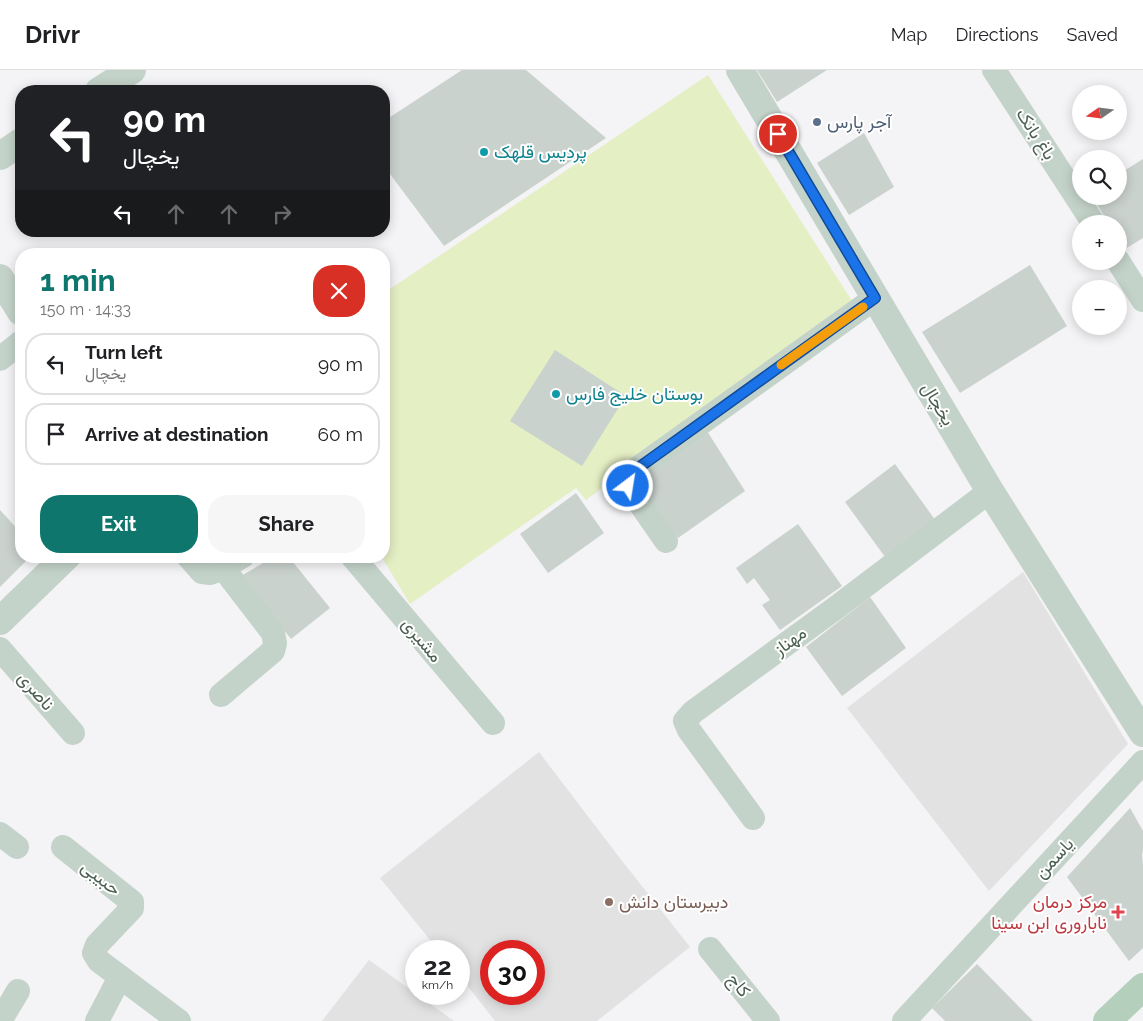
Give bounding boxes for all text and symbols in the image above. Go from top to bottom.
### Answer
text: Drivr [25,20,80,49]
text: Map [891,24,927,45]
text: Directions [955,24,1039,45]
text: Saved [1067,24,1118,45]
north arrow [1072,85,1128,140]
map controls [1072,85,1127,335]
text: 90 m [123,99,206,140]
street label: باغ بانک [1010,104,1061,164]
icon: left [40,105,105,170]
place label: آجر پارس [827,111,893,134]
pin [757,113,799,155]
marker: آجر پارس [811,116,823,128]
icon: arrive [764,120,792,148]
place label: پردیس قلهک [494,141,587,164]
text: یخچال [123,143,180,169]
marker: پردیس قلهک [478,146,490,158]
button: search [1072,150,1127,205]
icon: left [109,200,137,228]
icon: ahead [162,200,190,228]
icon: ahead [215,200,243,228]
icon: right [268,200,296,228]
button: + [1072,215,1127,270]
text: 1 min [40,263,116,298]
button: close [313,265,365,317]
button: − [1072,280,1127,335]
text: 150 m · 14:33 [40,300,131,319]
text: Turn left [85,341,162,363]
icon: left [42,350,70,378]
text: 90 m [318,353,363,375]
text: یخچال [85,364,126,383]
street label: یخچال [916,378,959,430]
place label: بوستان خلیج فارس [566,383,703,406]
marker: بوستان خلیج فارس [550,388,562,400]
icon: arrive [42,420,70,448]
text: Arrive at destination [85,423,269,445]
text: 60 m [318,423,363,445]
position arrow [601,459,653,511]
button: Exit [40,495,198,553]
button: Share [208,495,365,553]
street label: مشیری [397,613,447,667]
street label: مهناز [768,622,811,661]
street label: ناصری [13,667,59,715]
street label: یاسمن [1030,833,1078,883]
street label: حبیبی [77,856,125,900]
place label: دبیرستان دانش [619,891,728,913]
place label: مرکز درمان ناباروری ابن سینا [991,891,1107,934]
marker: دبیرستان دانش [603,896,615,908]
marker: مرکز درمان ناباروری ابن سینا [1111,905,1125,919]
speed limit sign: 30 [480,940,545,1005]
text: 22 [423,951,452,981]
street label: کاج [722,968,755,1002]
text: km/h [422,978,453,992]

